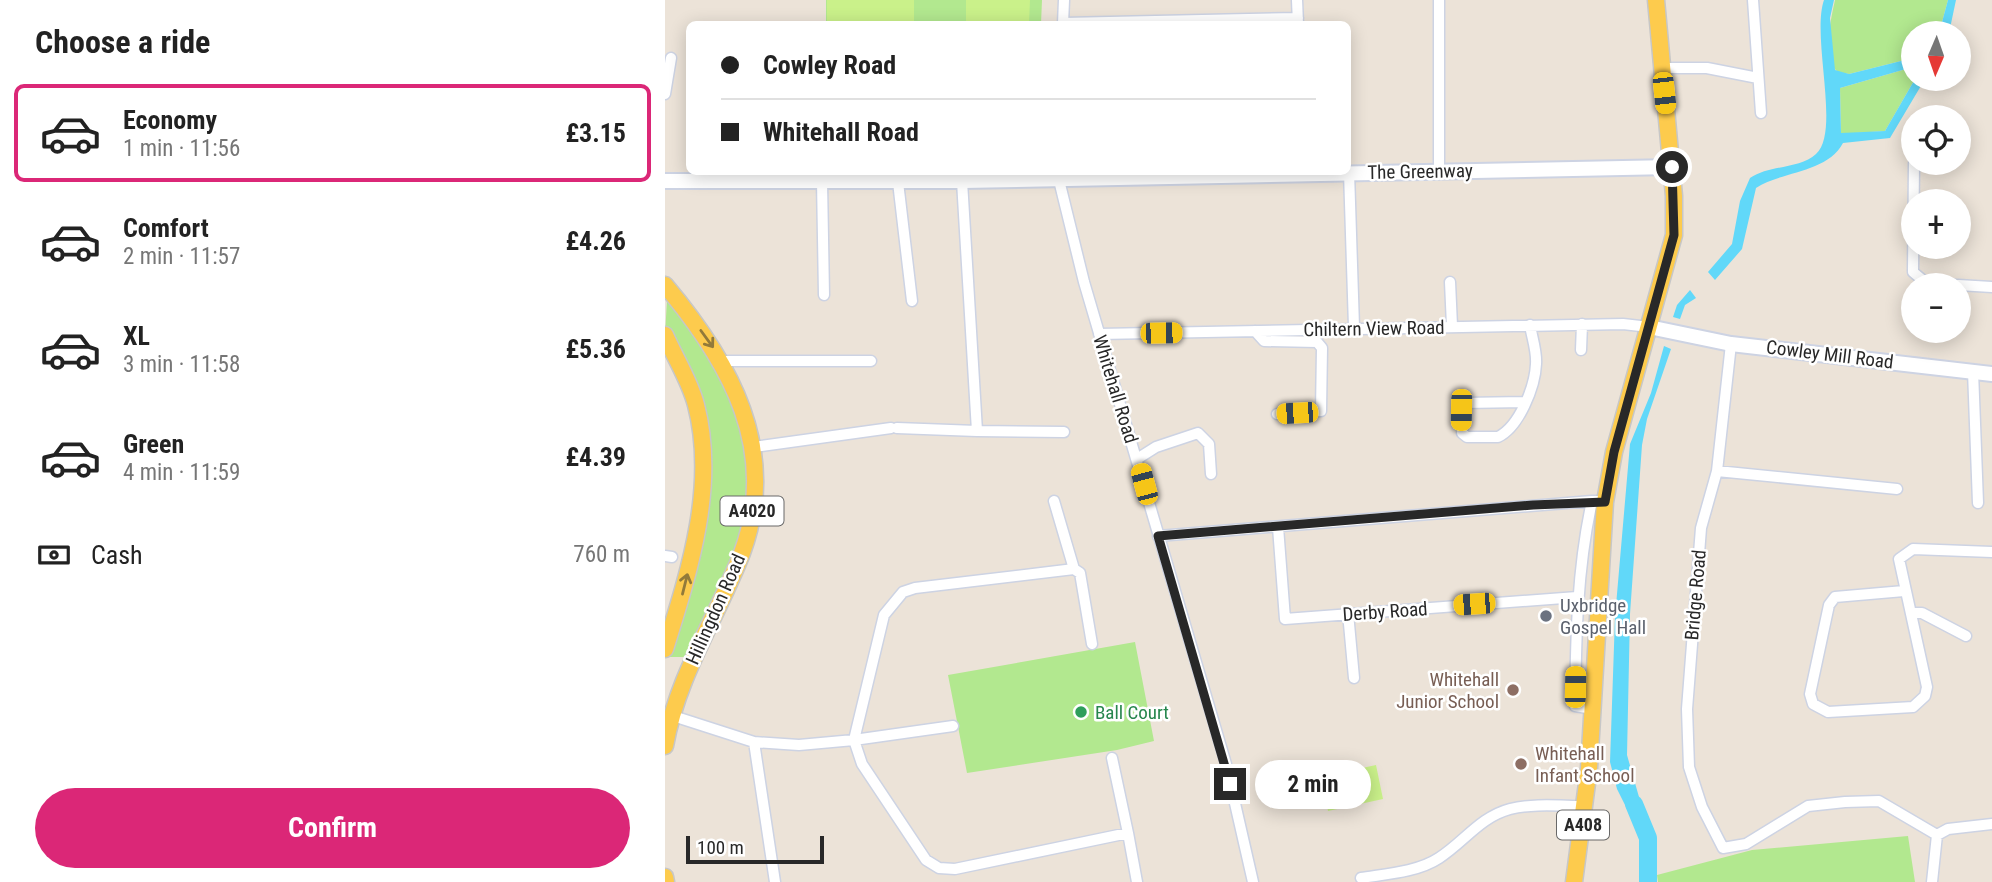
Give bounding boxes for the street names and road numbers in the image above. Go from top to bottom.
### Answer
street label: The Greenway [1367,159,1473,184]
street label: Chiltern View Road [1303,316,1445,341]
street label: Whitehall Road [1088,332,1143,446]
street label: Cowley Mill Road [1765,335,1895,374]
road number: A4020 [721,496,784,526]
street label: Bridge Road [1680,549,1711,641]
street label: Hillingdon Road [681,550,750,668]
street label: Derby Road [1342,597,1428,626]
road number: A408 [1557,810,1609,840]

